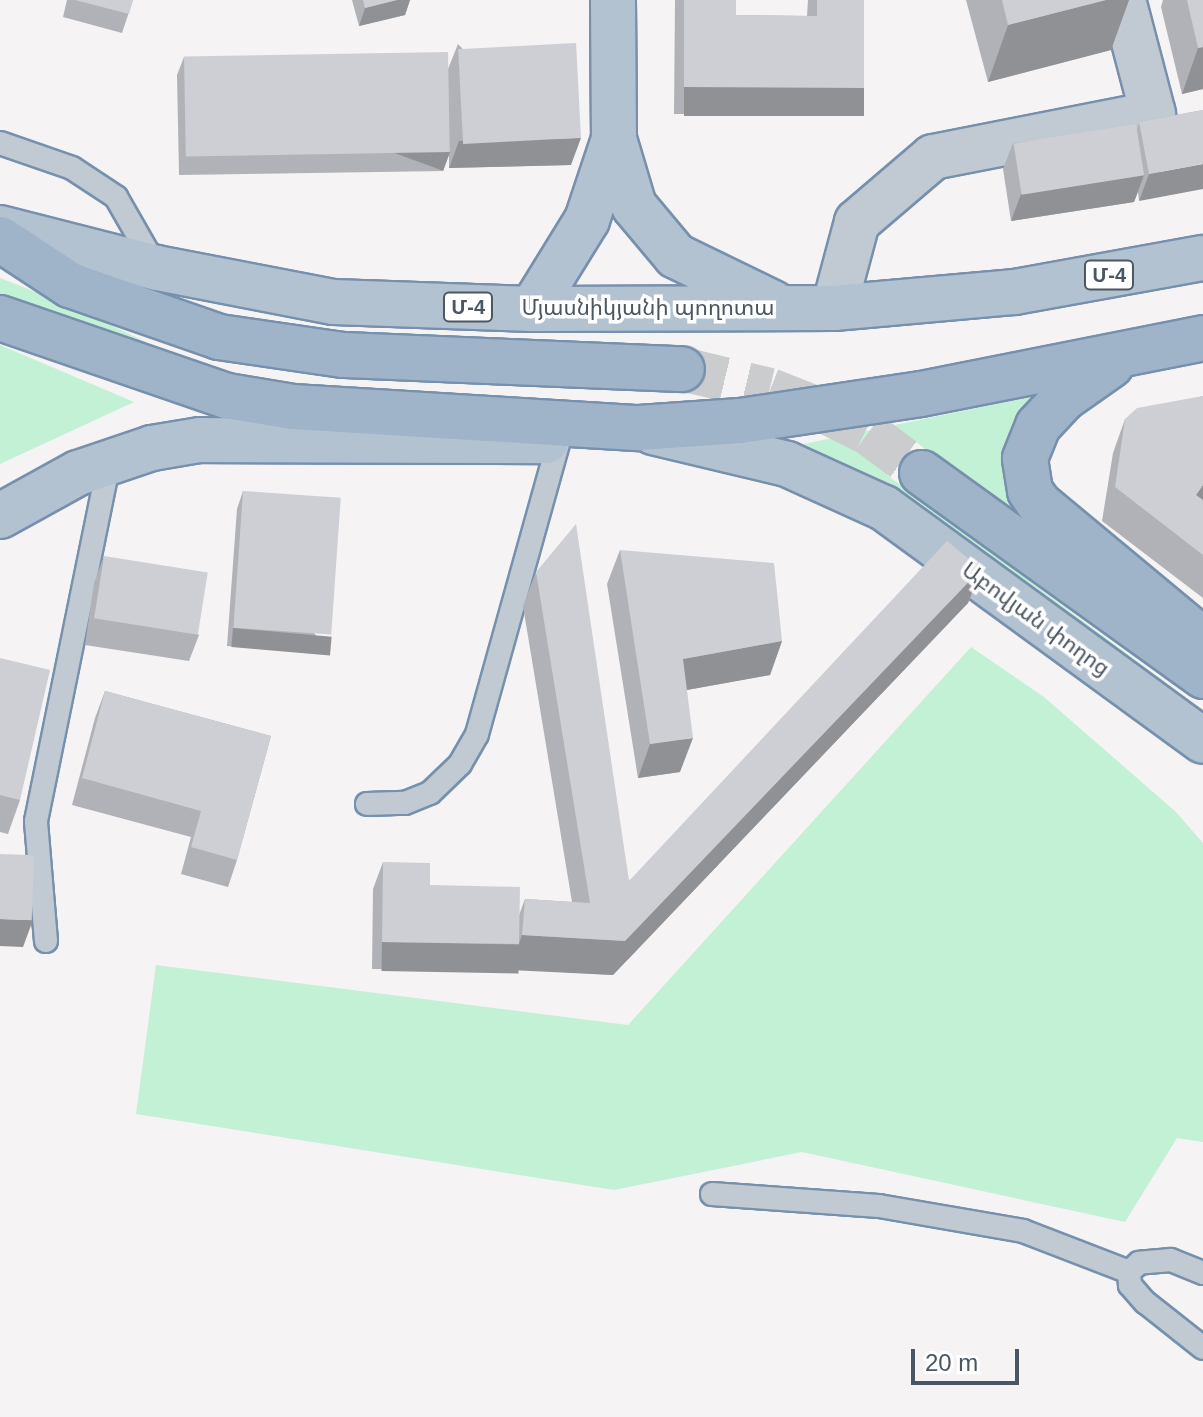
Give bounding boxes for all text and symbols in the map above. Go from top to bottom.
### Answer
road number: Մ-4 [1083,259,1135,291]
road number: Մ-4 [442,291,494,323]
street label: Մյասնիկյանի պողոտա [522,295,774,321]
street label: Աբովյան փողոց [957,557,1115,681]
scale bar [915,1333,1023,1383]
text: 20 m [925,1349,978,1376]

